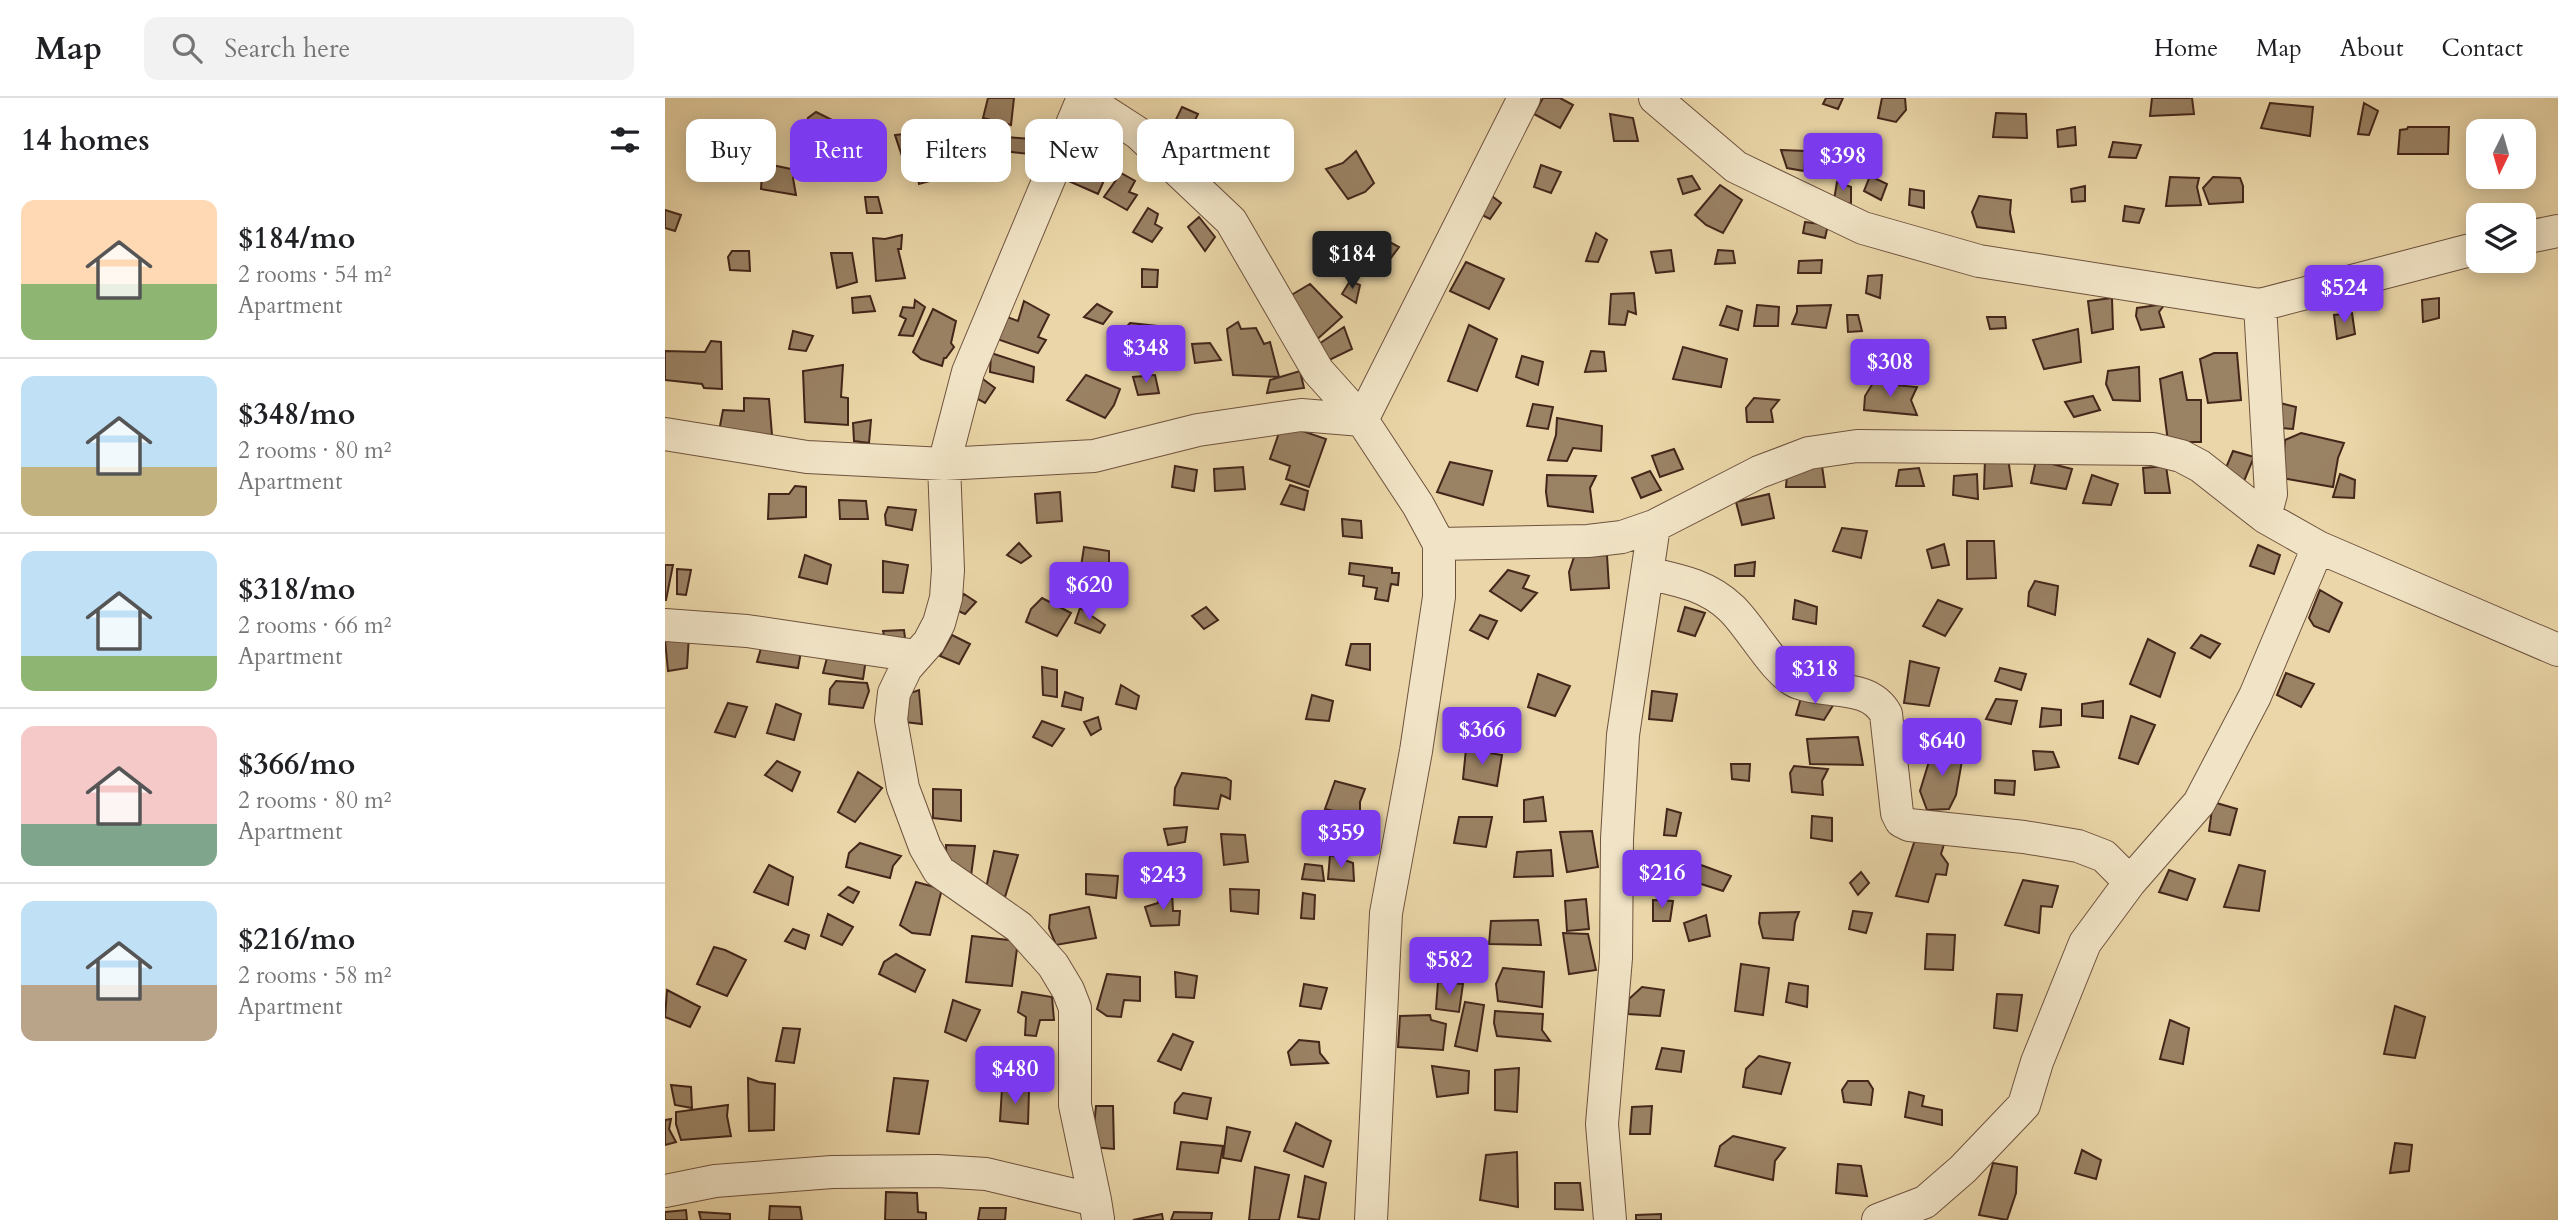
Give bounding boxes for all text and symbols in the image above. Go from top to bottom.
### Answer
search box [144,17,634,80]
text: Map [35,26,102,71]
icon: search [168,29,206,67]
text: Search here [224,31,350,66]
text: Home [2154,32,2218,65]
text: Map [2256,32,2302,65]
text: About [2340,32,2404,65]
text: Contact [2442,32,2523,65]
chip: Buy [686,119,776,182]
chip: Rent [790,119,887,182]
chip: Filters [901,119,1011,182]
chip: New [1025,119,1123,182]
chip: Apartment [1137,119,1294,182]
north arrow [2466,119,2536,189]
map controls [2466,119,2536,273]
text: 14 homes [21,120,150,161]
icon: filters [606,121,644,159]
pin: $398 [1802,134,1884,193]
text: $398 [1819,140,1867,171]
button: layers [2466,203,2536,273]
text: $184/mo [238,218,355,259]
icon: home [77,228,161,312]
pin: $184 [1311,232,1393,291]
text: $184 [1328,238,1376,269]
text: 2 rooms · 54 m² [238,259,391,290]
pin: $524 [2303,266,2385,325]
text: $524 [2320,272,2368,303]
text: Apartment [238,290,342,321]
pin: $348 [1105,326,1187,385]
text: $348 [1122,332,1170,363]
pin: $308 [1849,340,1931,399]
text: $308 [1866,346,1914,377]
text: $348/mo [238,394,355,435]
icon: home [77,404,161,488]
text: 2 rooms · 80 m² [238,435,391,466]
text: Apartment [238,466,342,497]
pin: $620 [1048,562,1130,622]
text: $318/mo [238,569,355,610]
text: $620 [1065,569,1113,600]
icon: home [77,579,161,663]
text: 2 rooms · 66 m² [238,610,391,641]
text: Apartment [238,641,342,672]
pin: $318 [1774,646,1856,706]
text: $318 [1791,653,1839,684]
pin: $366 [1441,708,1523,767]
text: $366 [1458,714,1506,745]
pin: $640 [1901,718,1983,778]
text: $640 [1918,725,1966,756]
text: $366/mo [238,744,355,785]
icon: home [77,754,161,838]
text: 2 rooms · 80 m² [238,785,391,816]
pin: $359 [1300,810,1382,870]
text: Apartment [238,816,342,847]
text: $359 [1317,817,1365,848]
pin: $216 [1621,850,1703,910]
pin: $243 [1122,852,1204,912]
text: $216 [1638,857,1686,888]
text: $243 [1139,859,1187,890]
text: $216/mo [238,919,355,960]
icon: home [77,929,161,1013]
pin: $582 [1408,937,1490,997]
text: $582 [1425,944,1473,975]
text: 2 rooms · 58 m² [238,960,391,991]
text: Apartment [238,991,342,1022]
pin: $480 [974,1046,1056,1106]
text: $480 [991,1053,1039,1084]

